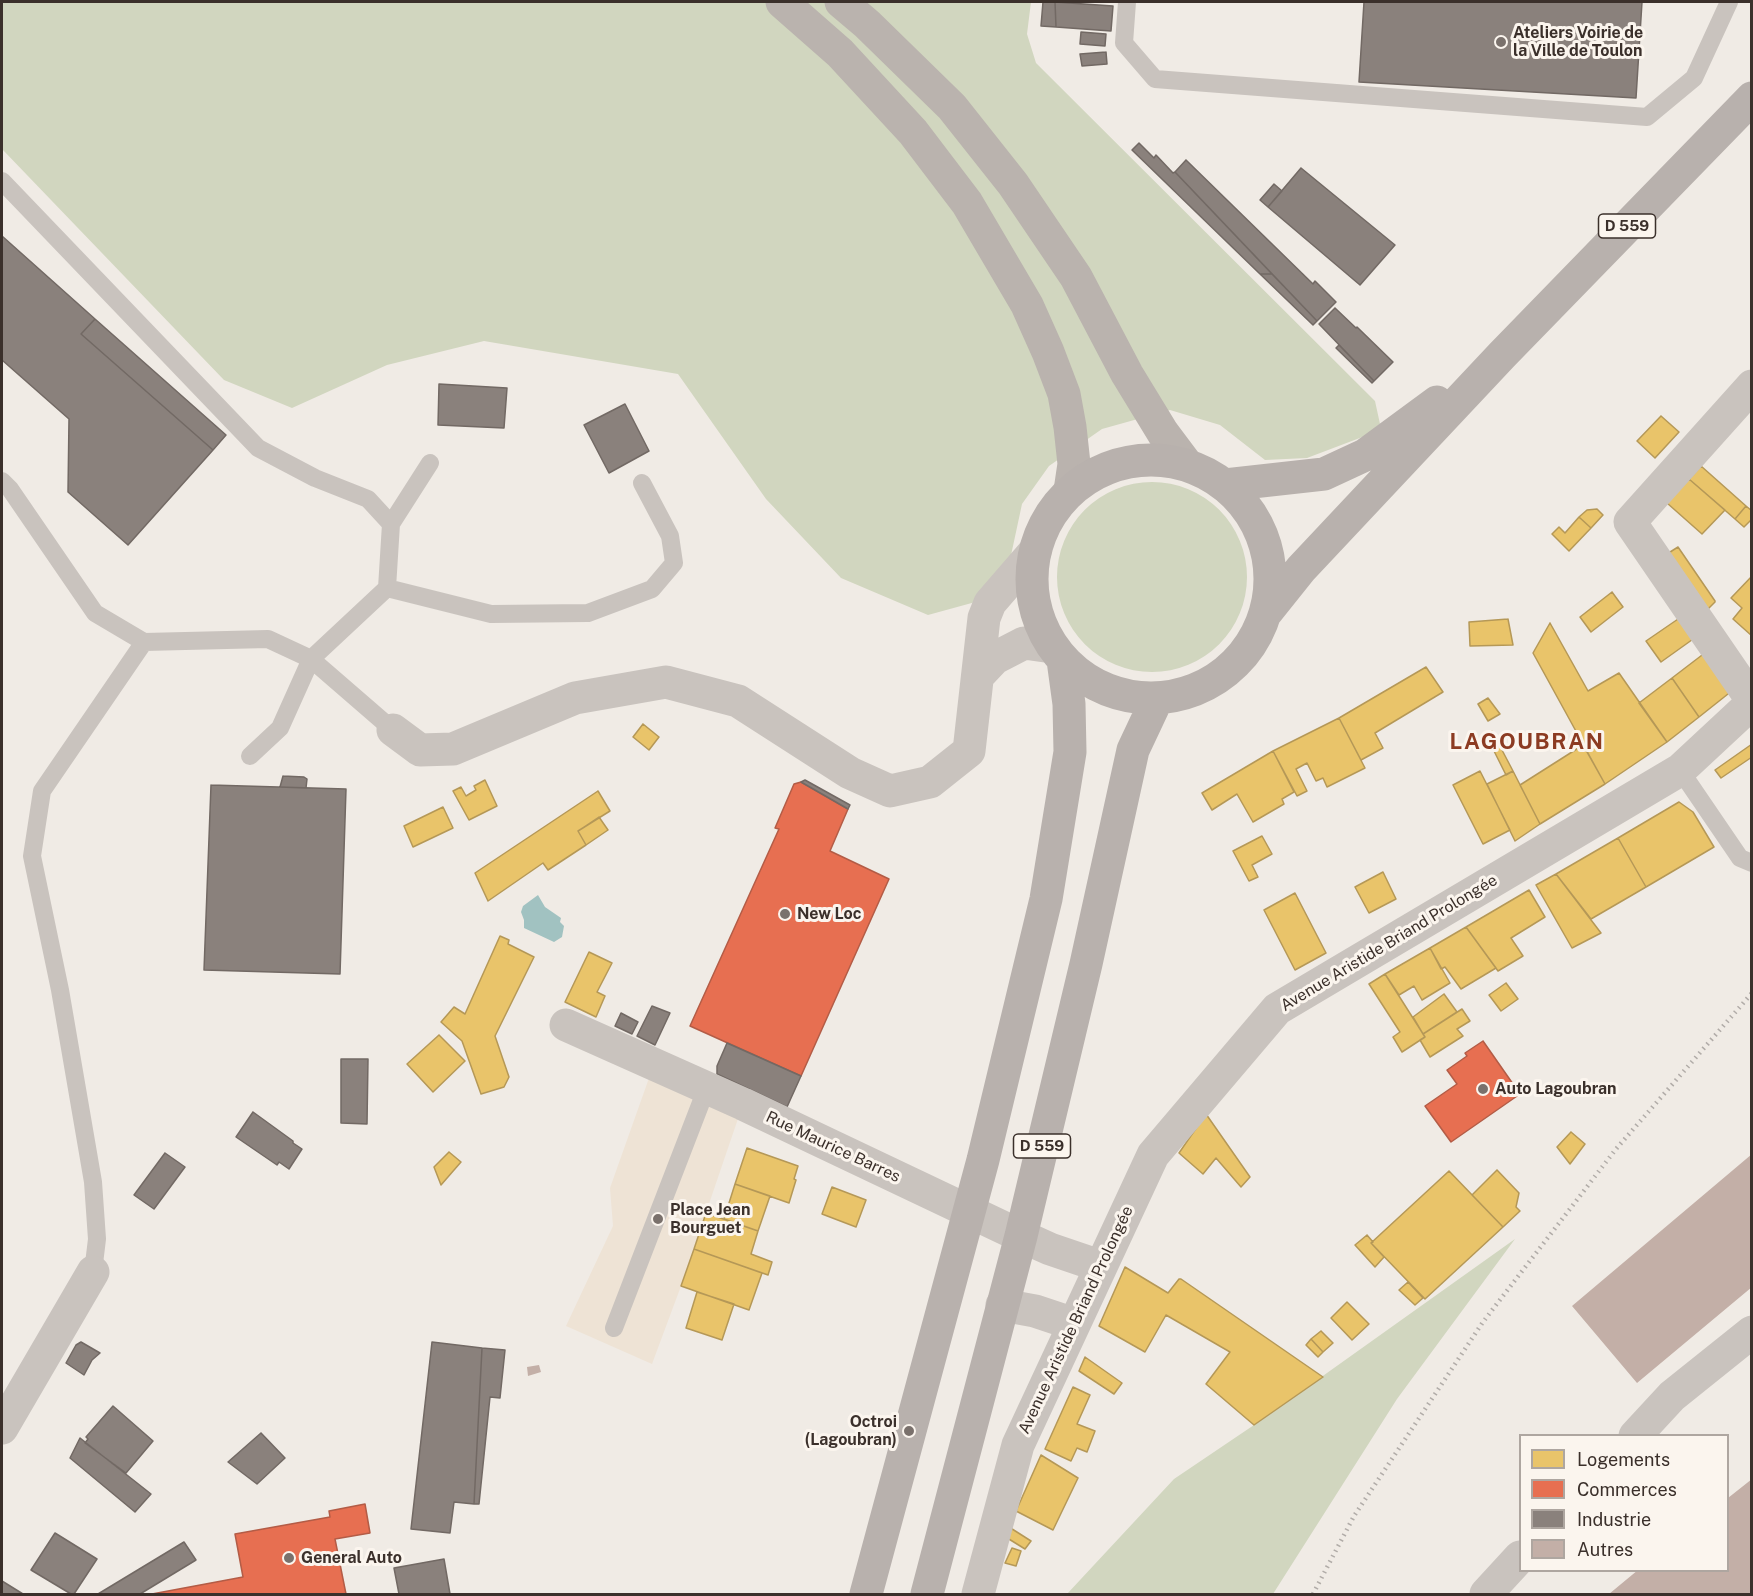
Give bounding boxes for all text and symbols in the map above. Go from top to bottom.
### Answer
place label: Ateliers Voirie de la Ville de Toulon [1513,23,1643,61]
marker: Ateliers Voirie de la Ville de Toulon [1494,35,1508,49]
road number: D 559 [1598,214,1656,238]
district label: LAGOUBRAN [1450,729,1604,755]
street label: Avenue Aristide Briand Prolongée [1277,871,1501,1015]
place label: New Loc [797,904,862,924]
marker: New Loc [778,907,792,921]
place label: Auto Lagoubran [1495,1079,1617,1099]
marker: Auto Lagoubran [1476,1082,1490,1096]
street label: Rue Maurice Barres [763,1107,903,1187]
road number: D 559 [1014,1134,1070,1158]
place label: Place Jean Bourguet [670,1200,750,1238]
street label: Avenue Aristide Briand Prolongée [1015,1203,1137,1437]
marker: Place Jean Bourguet [651,1212,665,1226]
place label: Octroi (Lagoubran) [805,1412,897,1450]
marker: Octroi (Lagoubran) [902,1424,916,1438]
legend [1519,1434,1729,1572]
text: Logements [1577,1449,1670,1470]
text: Commerces [1577,1479,1677,1500]
text: Industrie [1577,1509,1651,1530]
text: Autres [1577,1539,1633,1560]
place label: General Auto [301,1548,402,1568]
marker: General Auto [282,1551,296,1565]

